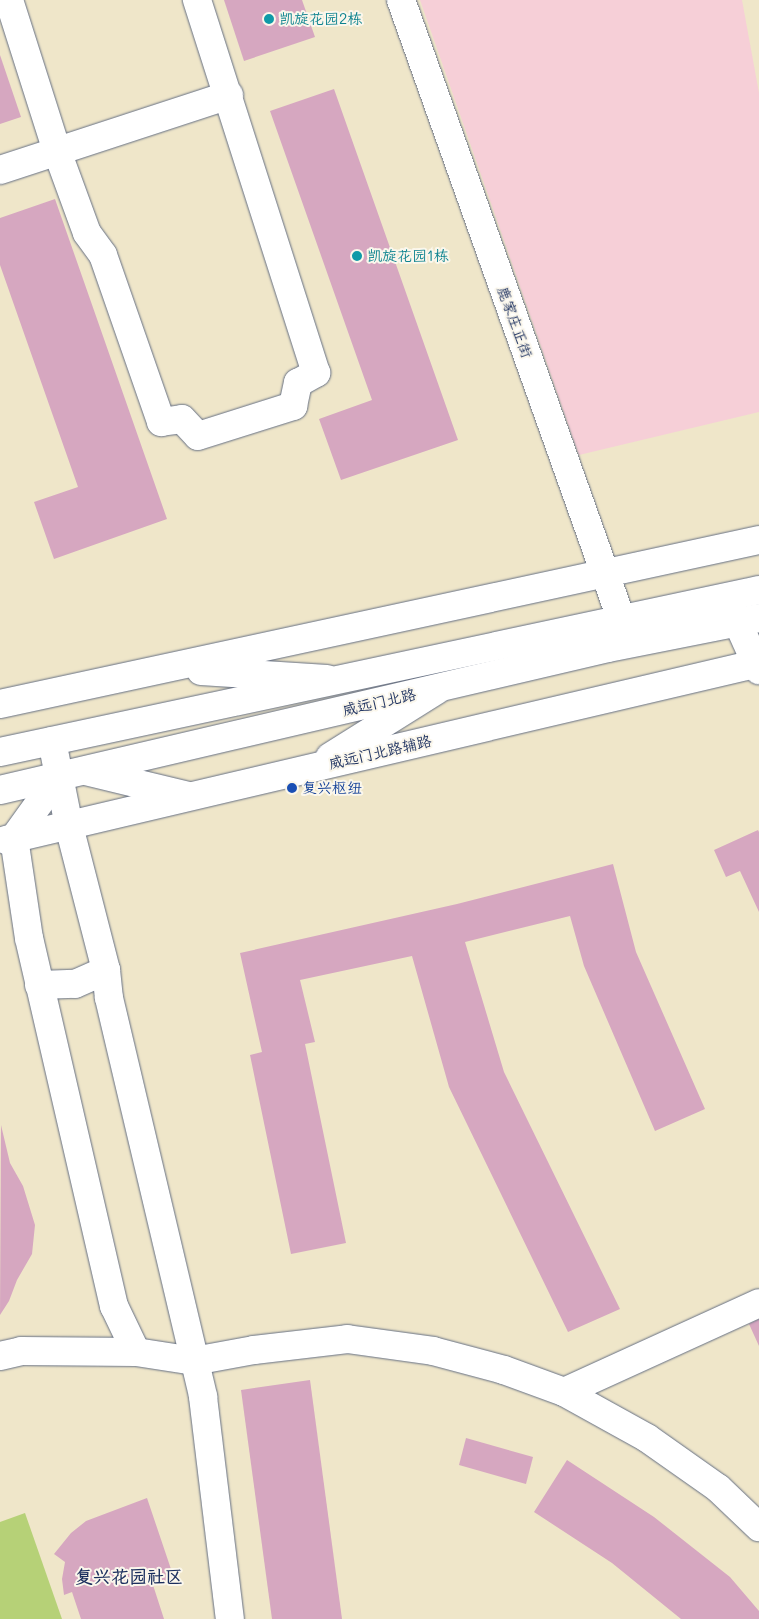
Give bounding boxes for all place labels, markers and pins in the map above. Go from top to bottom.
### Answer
place label: 凯旋花园2栋 [279,10,362,28]
marker: 凯旋花园2栋 [263,13,275,25]
place label: 凯旋花园1栋 [367,247,449,265]
marker: 凯旋花园1栋 [351,250,363,262]
place label: 复兴枢纽 [302,779,362,797]
marker: 复兴枢纽 [286,782,298,794]

